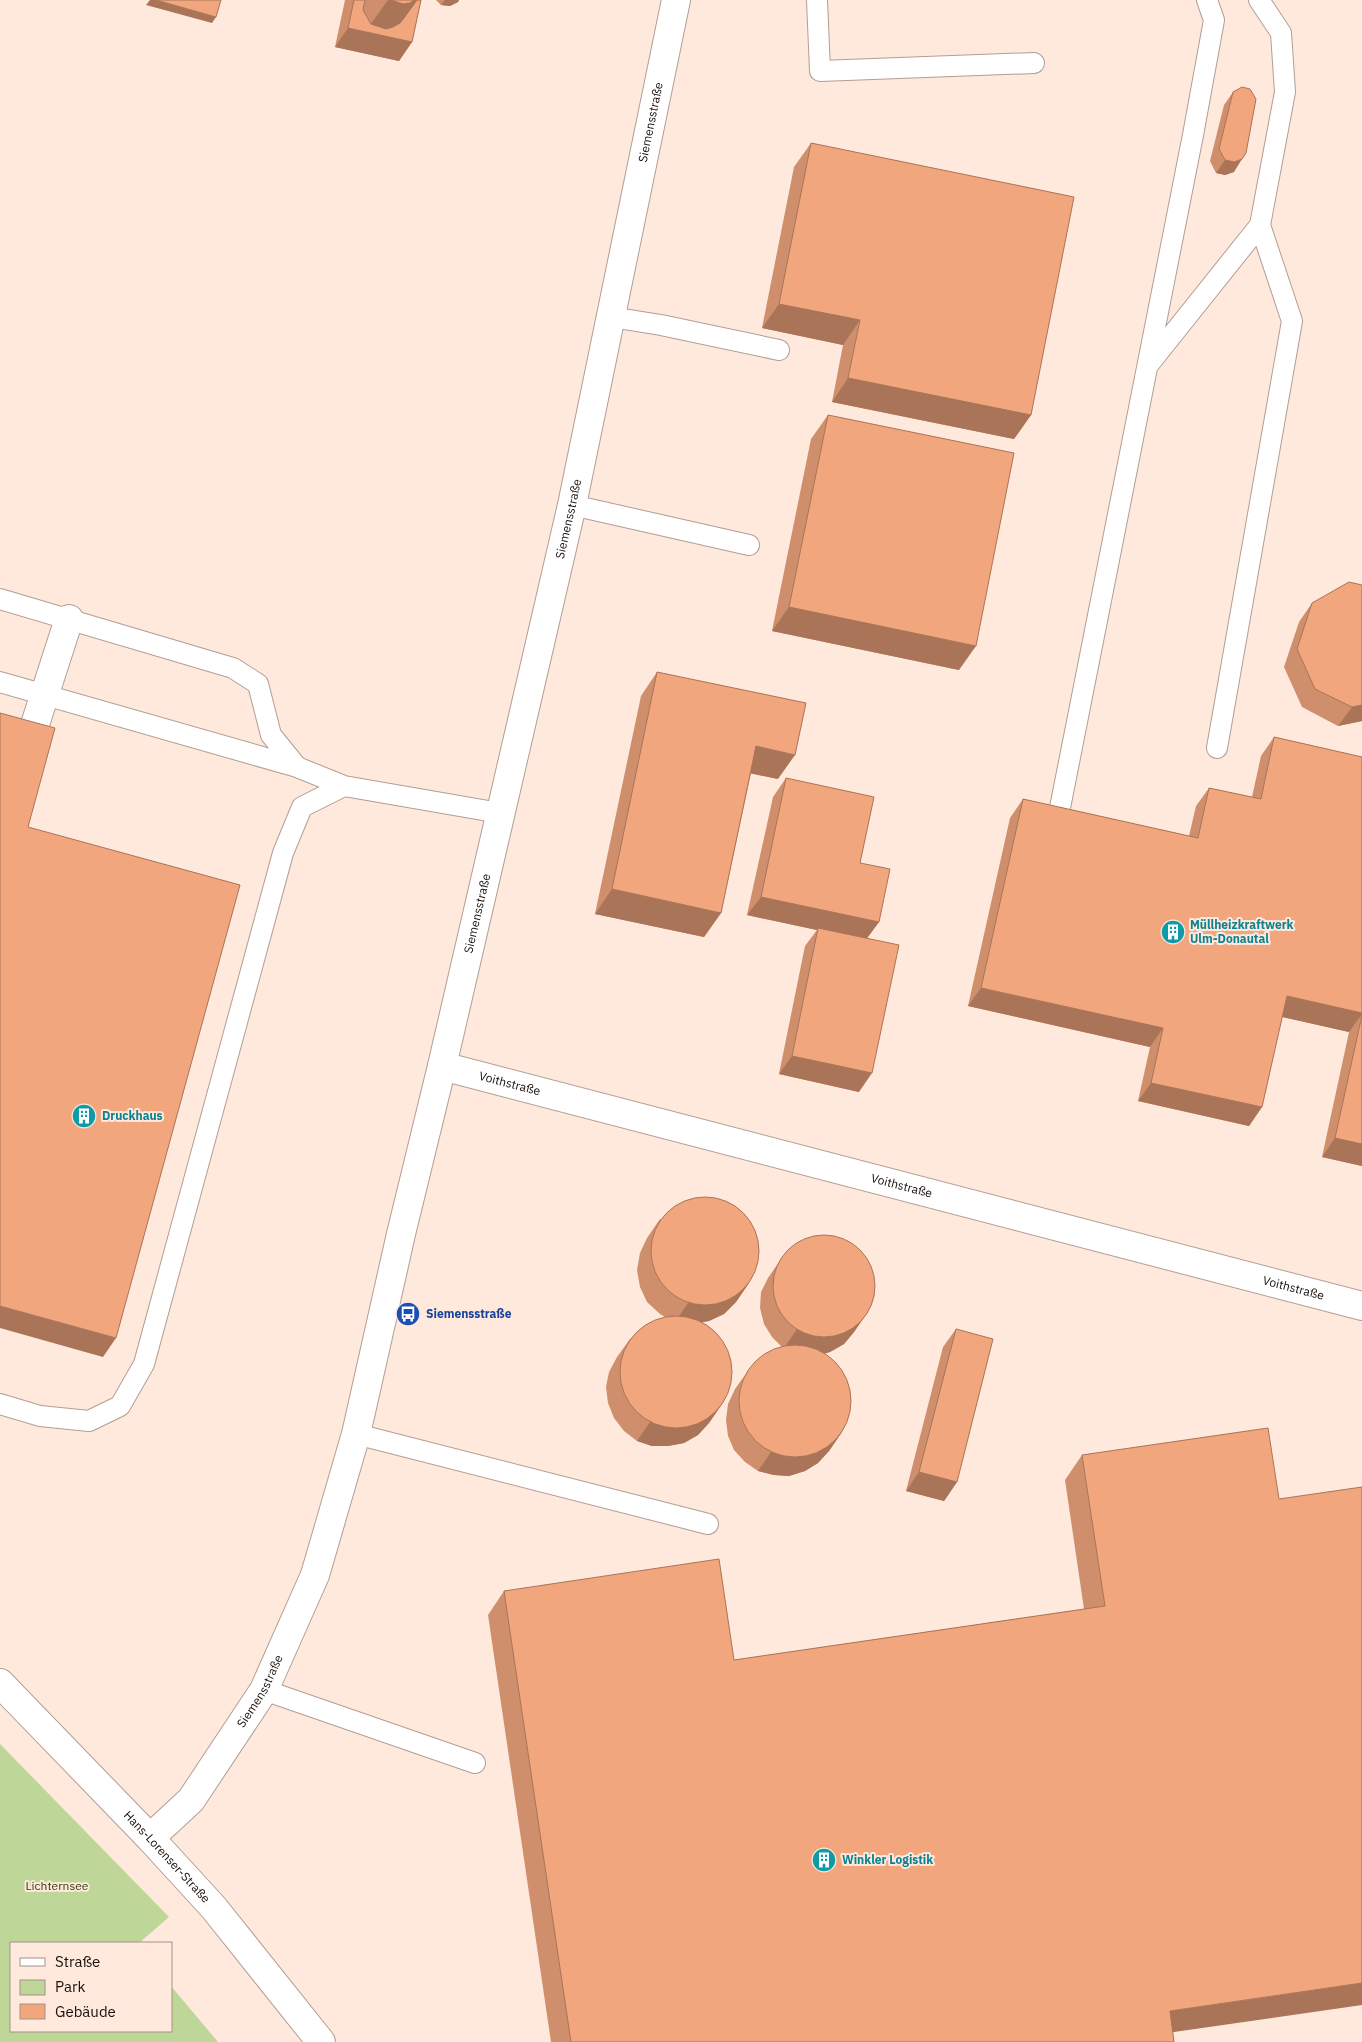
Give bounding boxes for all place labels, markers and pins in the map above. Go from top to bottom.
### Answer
place label: Müllheizkraftwerk Ulm-Donautal [1190,917,1294,946]
building icon: Müllheizkraftwerk Ulm-Donautal [1160,919,1186,945]
building icon: Druckhaus [71,1103,97,1129]
place label: Druckhaus [102,1108,163,1123]
bus stop icon: Siemensstraße [395,1301,421,1327]
place label: Siemensstraße [426,1306,512,1321]
building icon: Winkler Logistik [811,1847,837,1873]
place label: Winkler Logistik [842,1852,933,1867]

